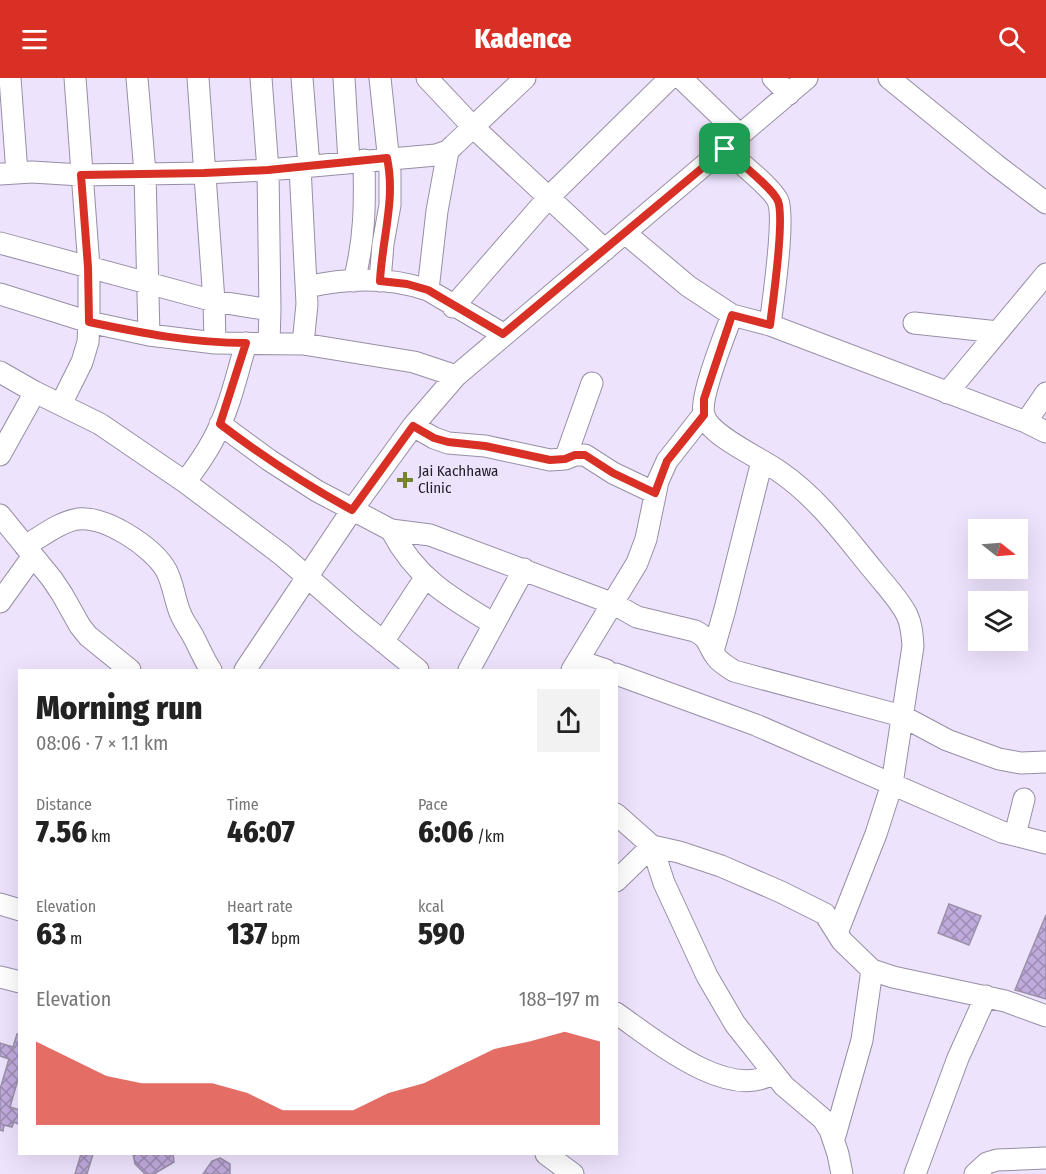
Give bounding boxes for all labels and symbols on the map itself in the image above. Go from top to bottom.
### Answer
pin [699,123,750,174]
place label: Jai Kachhawa Clinic [418,462,498,497]
marker: Jai Kachhawa Clinic [396,471,414,489]
north arrow [968,519,1028,579]

